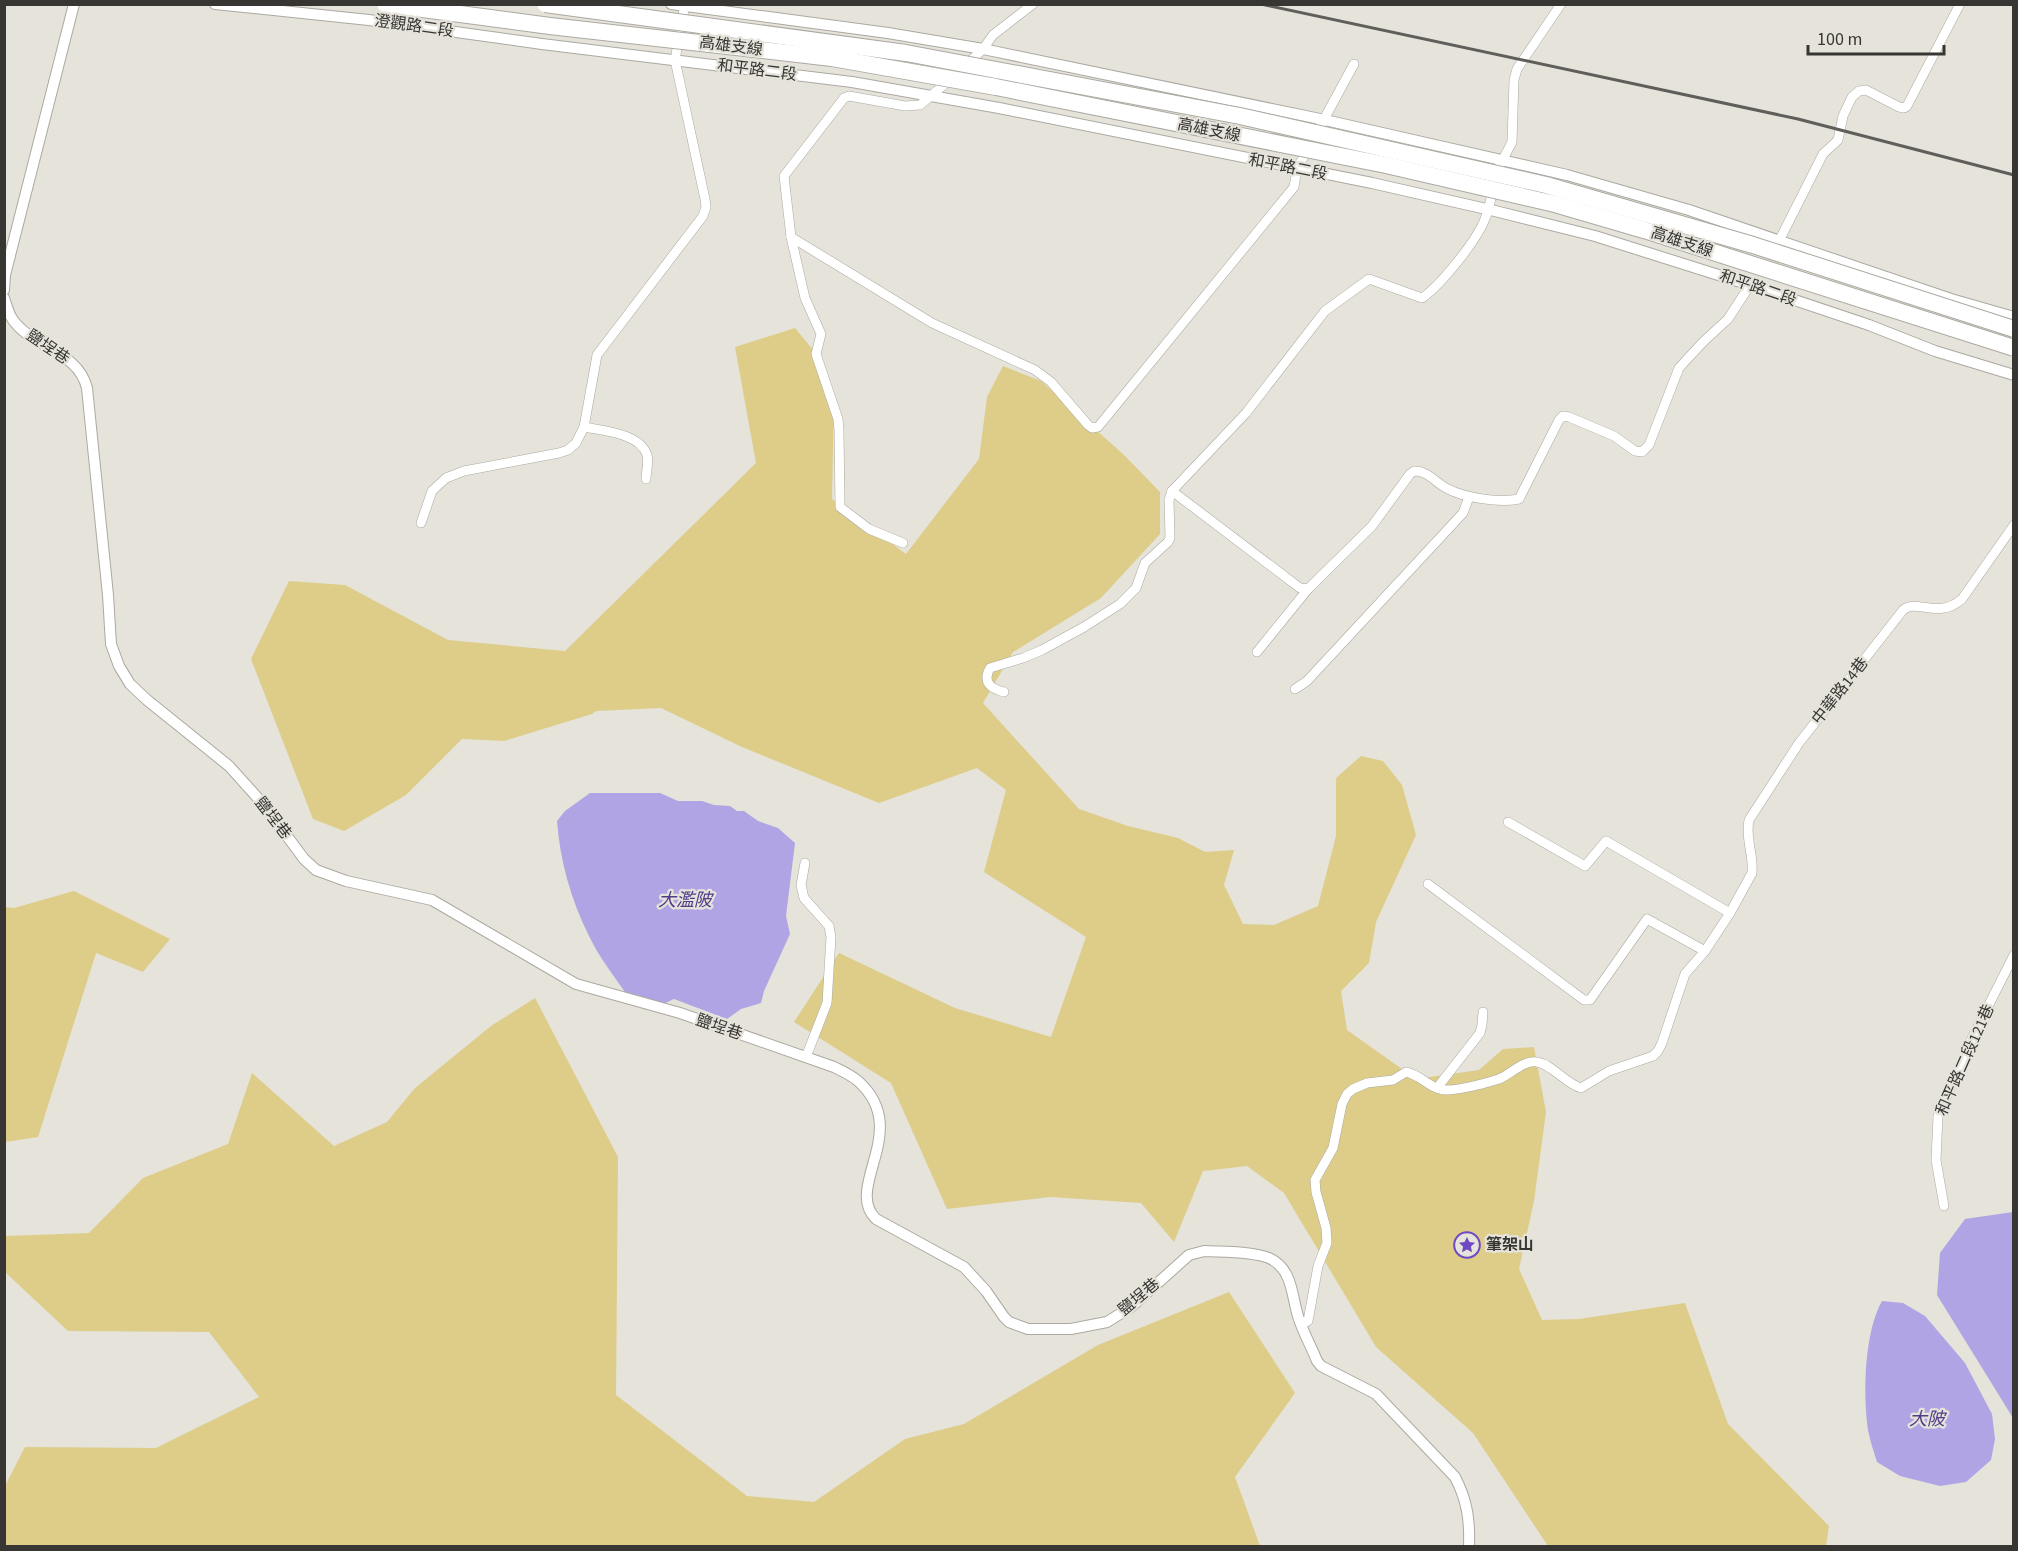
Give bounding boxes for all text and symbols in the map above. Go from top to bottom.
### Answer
street label: 澄觀路二段 [373,10,455,42]
scale bar [1808,18,1944,56]
text: 100 m [1817,27,1862,52]
street label: 高雄支線 [698,31,764,61]
street label: 和平路二段 [716,54,798,86]
street label: 高雄支線 [1175,113,1243,147]
street label: 和平路二段 [1247,149,1329,185]
street label: 高雄支線 [1648,222,1716,262]
street label: 和平路二段 [1717,265,1799,311]
street label: 鹽埕巷 [22,324,74,370]
street label: 中華路14巷 [1807,653,1873,729]
street label: 鹽埕巷 [250,792,296,844]
water label: 大濫陂 [658,888,715,913]
street label: 和平路二段121巷 [1931,1001,1999,1119]
street label: 鹽埕巷 [693,1009,745,1045]
place icon: 筆架山 [1452,1230,1482,1260]
place label: 筆架山 [1486,1234,1534,1256]
street label: 鹽埕巷 [1114,1273,1164,1321]
water label: 大陂 [1909,1407,1948,1432]

